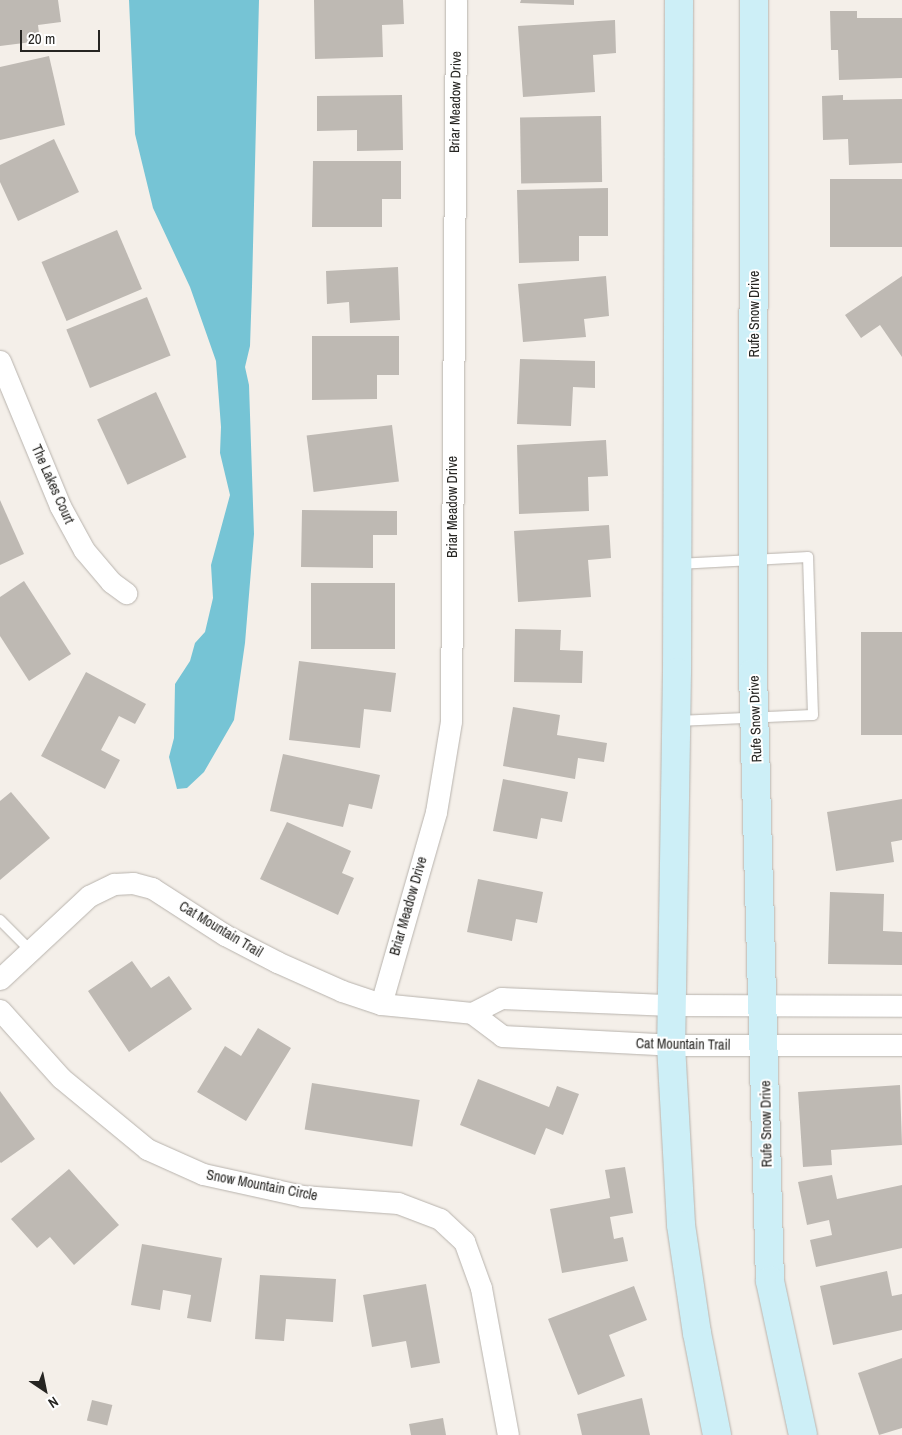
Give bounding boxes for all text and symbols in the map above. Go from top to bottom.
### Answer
scale bar [22,20,102,52]
text: 20 m [28,28,55,49]
street label: Briar Meadow Drive [446,51,464,153]
street label: Rufe Snow Drive [746,271,762,357]
street label: The Lakes Court [28,442,78,526]
street label: Briar Meadow Drive [444,456,460,558]
street label: Rufe Snow Drive [745,675,765,763]
street label: Briar Meadow Drive [386,855,430,957]
street label: Cat Mountain Trail [176,897,266,961]
street label: Cat Mountain Trail [636,1035,730,1053]
street label: Rufe Snow Drive [757,1080,775,1168]
street label: Snow Mountain Circle [205,1166,319,1204]
north arrow [20,1365,70,1415]
text: N [45,1393,62,1412]

